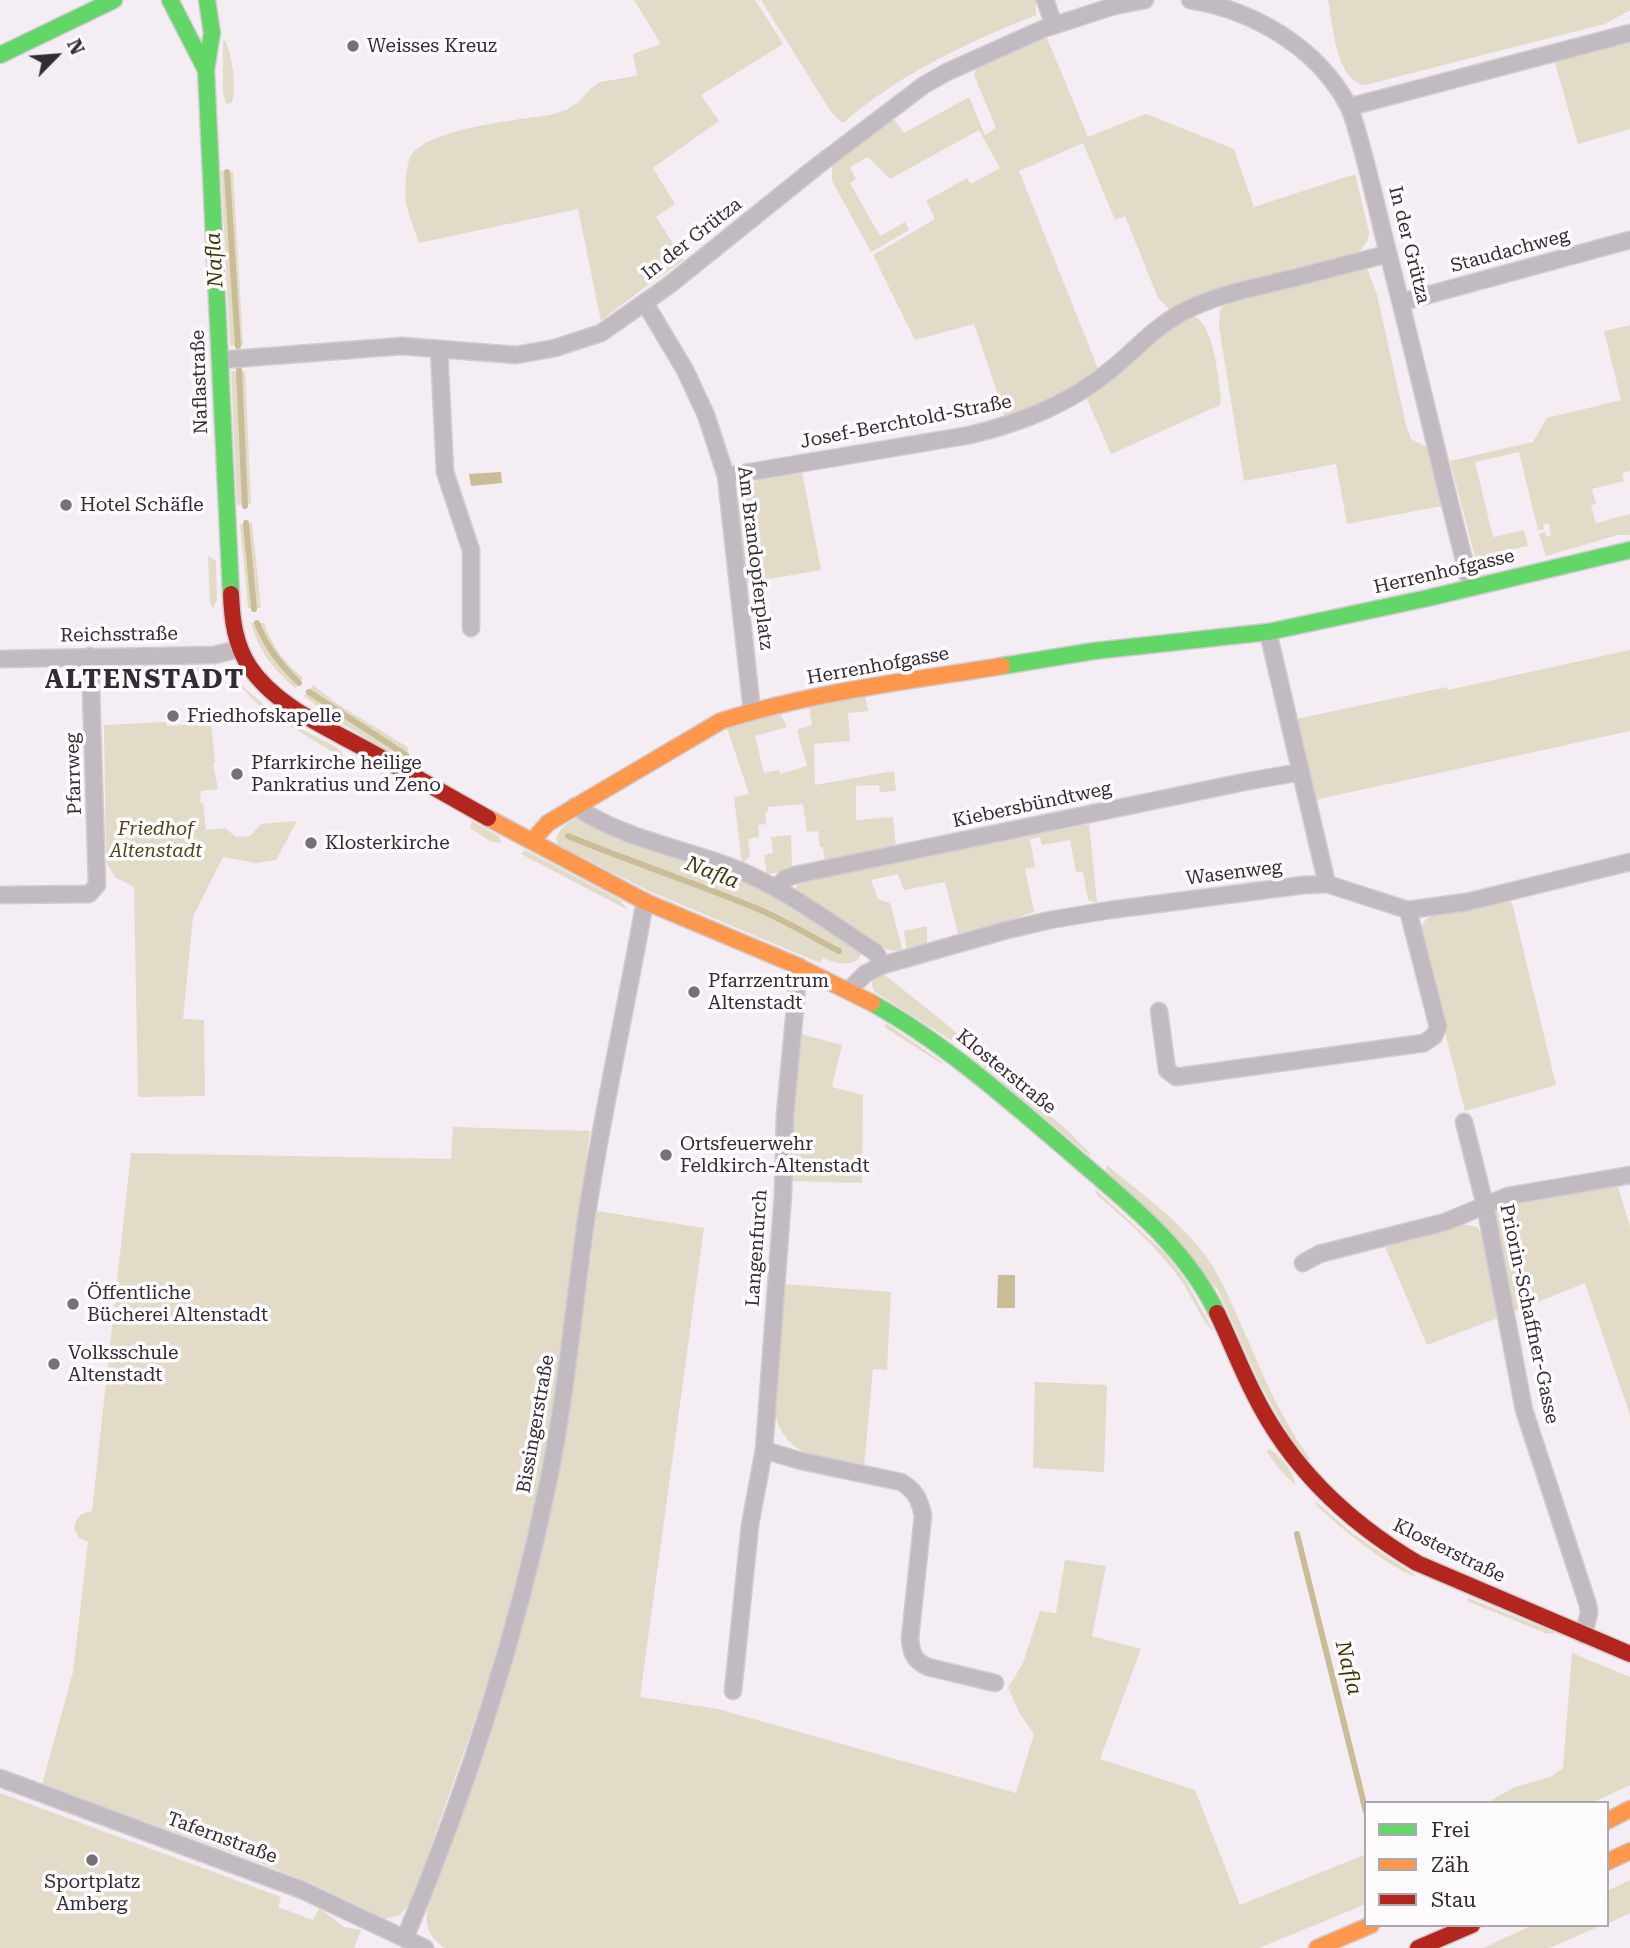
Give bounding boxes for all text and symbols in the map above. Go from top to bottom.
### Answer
north arrow [21,21,91,91]
text: N [62,35,89,58]
place label: Weisses Kreuz [367,35,497,57]
marker: Weisses Kreuz [345,38,361,54]
street label: In der Grütza [1383,184,1435,306]
street label: In der Grütza [638,193,746,285]
street label: Staudachweg [1448,224,1572,278]
water label: Nafla [201,232,229,288]
street label: Naflastraße [187,329,213,435]
street label: Josef-Berchtold-Straße [798,390,1014,454]
street label: Am Brandopferplatz [732,465,778,651]
place label: Hotel Schäfle [80,494,204,516]
marker: Hotel Schäfle [58,497,74,513]
street label: Herrenhofgasse [1371,545,1517,599]
street label: Reichsstraße [60,623,178,647]
street label: Herrenhofgasse [805,642,951,690]
district label: ALTENSTADT [46,664,244,696]
place label: Friedhofskapelle [187,705,341,727]
marker: Friedhofskapelle [165,708,181,724]
street label: Pfarrweg [61,733,87,815]
place label: Pfarrkirche heilige Pankratius und Zeno [251,752,441,796]
marker: Pfarrkirche heilige Pankratius und Zeno [229,766,245,782]
street label: Kiebersbündtweg [950,777,1114,833]
park label: Friedhof Altenstadt [110,818,202,862]
place label: Klosterkirche [325,832,450,854]
marker: Klosterkirche [303,835,319,851]
water label: Nafla [682,851,742,895]
street label: Wasenweg [1185,856,1283,890]
place label: Pfarrzentrum Altenstadt [708,970,829,1014]
marker: Pfarrzentrum Altenstadt [686,984,702,1000]
street label: Klosterstraße [951,1025,1061,1119]
place label: Ortsfeuerwehr Feldkirch-Altenstadt [680,1133,869,1177]
marker: Ortsfeuerwehr Feldkirch-Altenstadt [658,1147,674,1163]
street label: Langenfurch [742,1189,772,1307]
street label: Priorin-Schaffner-Gasse [1495,1202,1563,1426]
place label: Öffentliche Bücherei Altenstadt [87,1282,268,1326]
marker: Öffentliche Bücherei Altenstadt [65,1296,81,1312]
place label: Volksschule Altenstadt [68,1342,178,1386]
street label: Bissingerstraße [513,1353,559,1495]
marker: Volksschule Altenstadt [46,1356,62,1372]
street label: Klosterstraße [1389,1514,1509,1588]
water label: Nafla [1329,1638,1367,1698]
legend [1364,1801,1609,1927]
street label: Tafernstraße [164,1807,280,1869]
text: Frei [1431,1818,1470,1842]
marker: Sportplatz Amberg [84,1852,100,1868]
text: Zäh [1431,1853,1469,1877]
place label: Sportplatz Amberg [44,1871,140,1915]
text: Stau [1431,1888,1476,1912]

